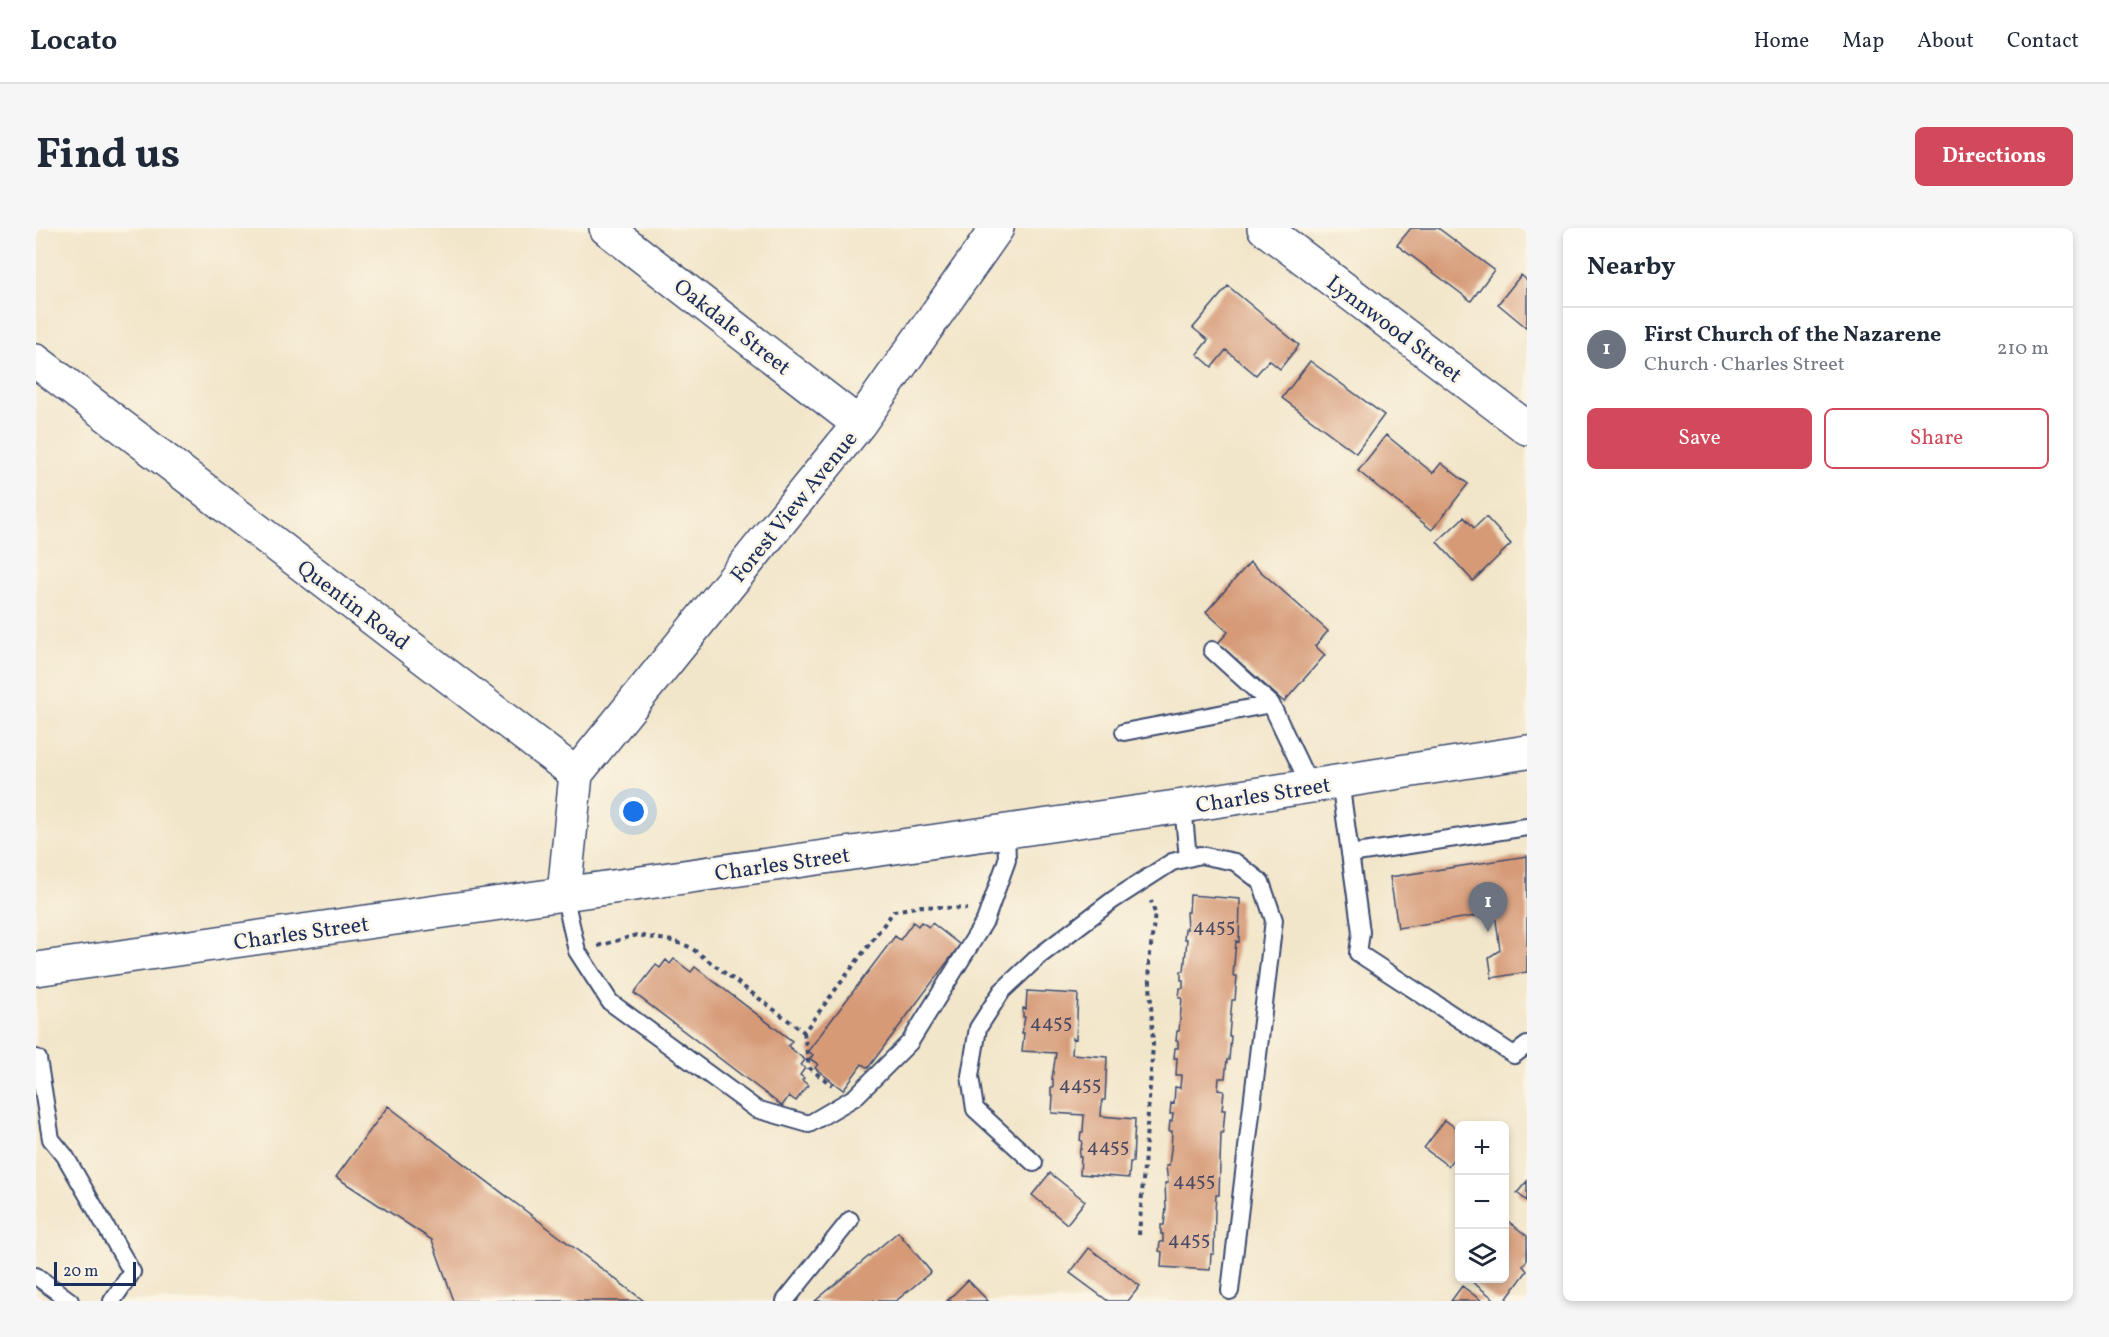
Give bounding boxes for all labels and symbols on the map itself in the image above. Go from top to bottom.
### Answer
street label: Lynnwood Street [1319,269,1468,392]
street label: Oakdale Street [666,272,797,384]
street label: Forest View Avenue [724,425,866,590]
street label: Quentin Road [290,553,415,659]
street label: Charles Street [1194,770,1333,822]
your location [619,797,648,826]
street label: Charles Street [713,841,852,890]
pin: 1 [1468,882,1508,932]
street label: Charles Street [232,910,371,959]
house number: 4455 [1193,913,1235,941]
house number: 4455 [1030,1009,1072,1037]
house number: 4455 [1059,1071,1101,1099]
house number: 4455 [1087,1133,1129,1161]
house number: 4455 [1173,1167,1215,1195]
house number: 4455 [1168,1226,1210,1254]
scale bar [54,1259,136,1286]

